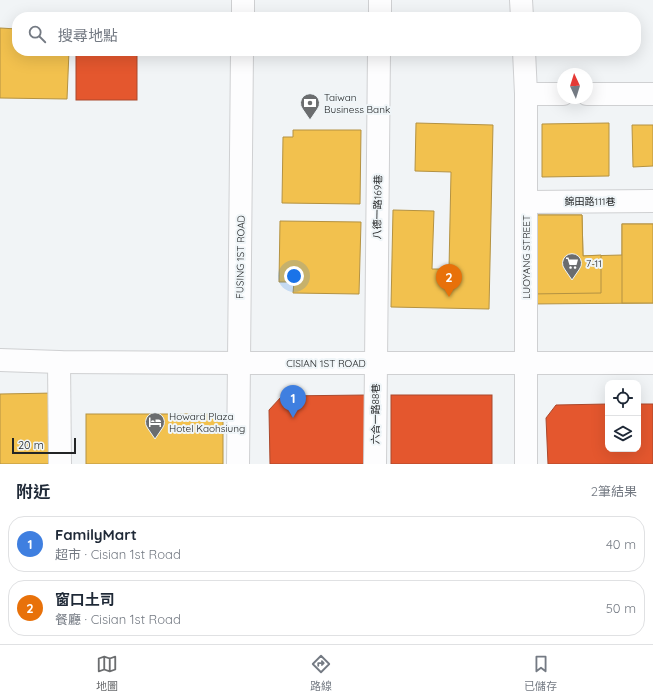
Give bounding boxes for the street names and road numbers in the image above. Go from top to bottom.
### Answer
street label: 八德一路169巷 [370,175,385,239]
street label: 錦田路111巷 [564,195,616,208]
street label: FUSING 1ST ROAD [233,215,248,299]
street label: LUOYANG STREET [520,215,533,299]
street label: CISIAN 1ST ROAD [286,357,366,370]
street label: 六合一路88巷 [369,384,382,444]

